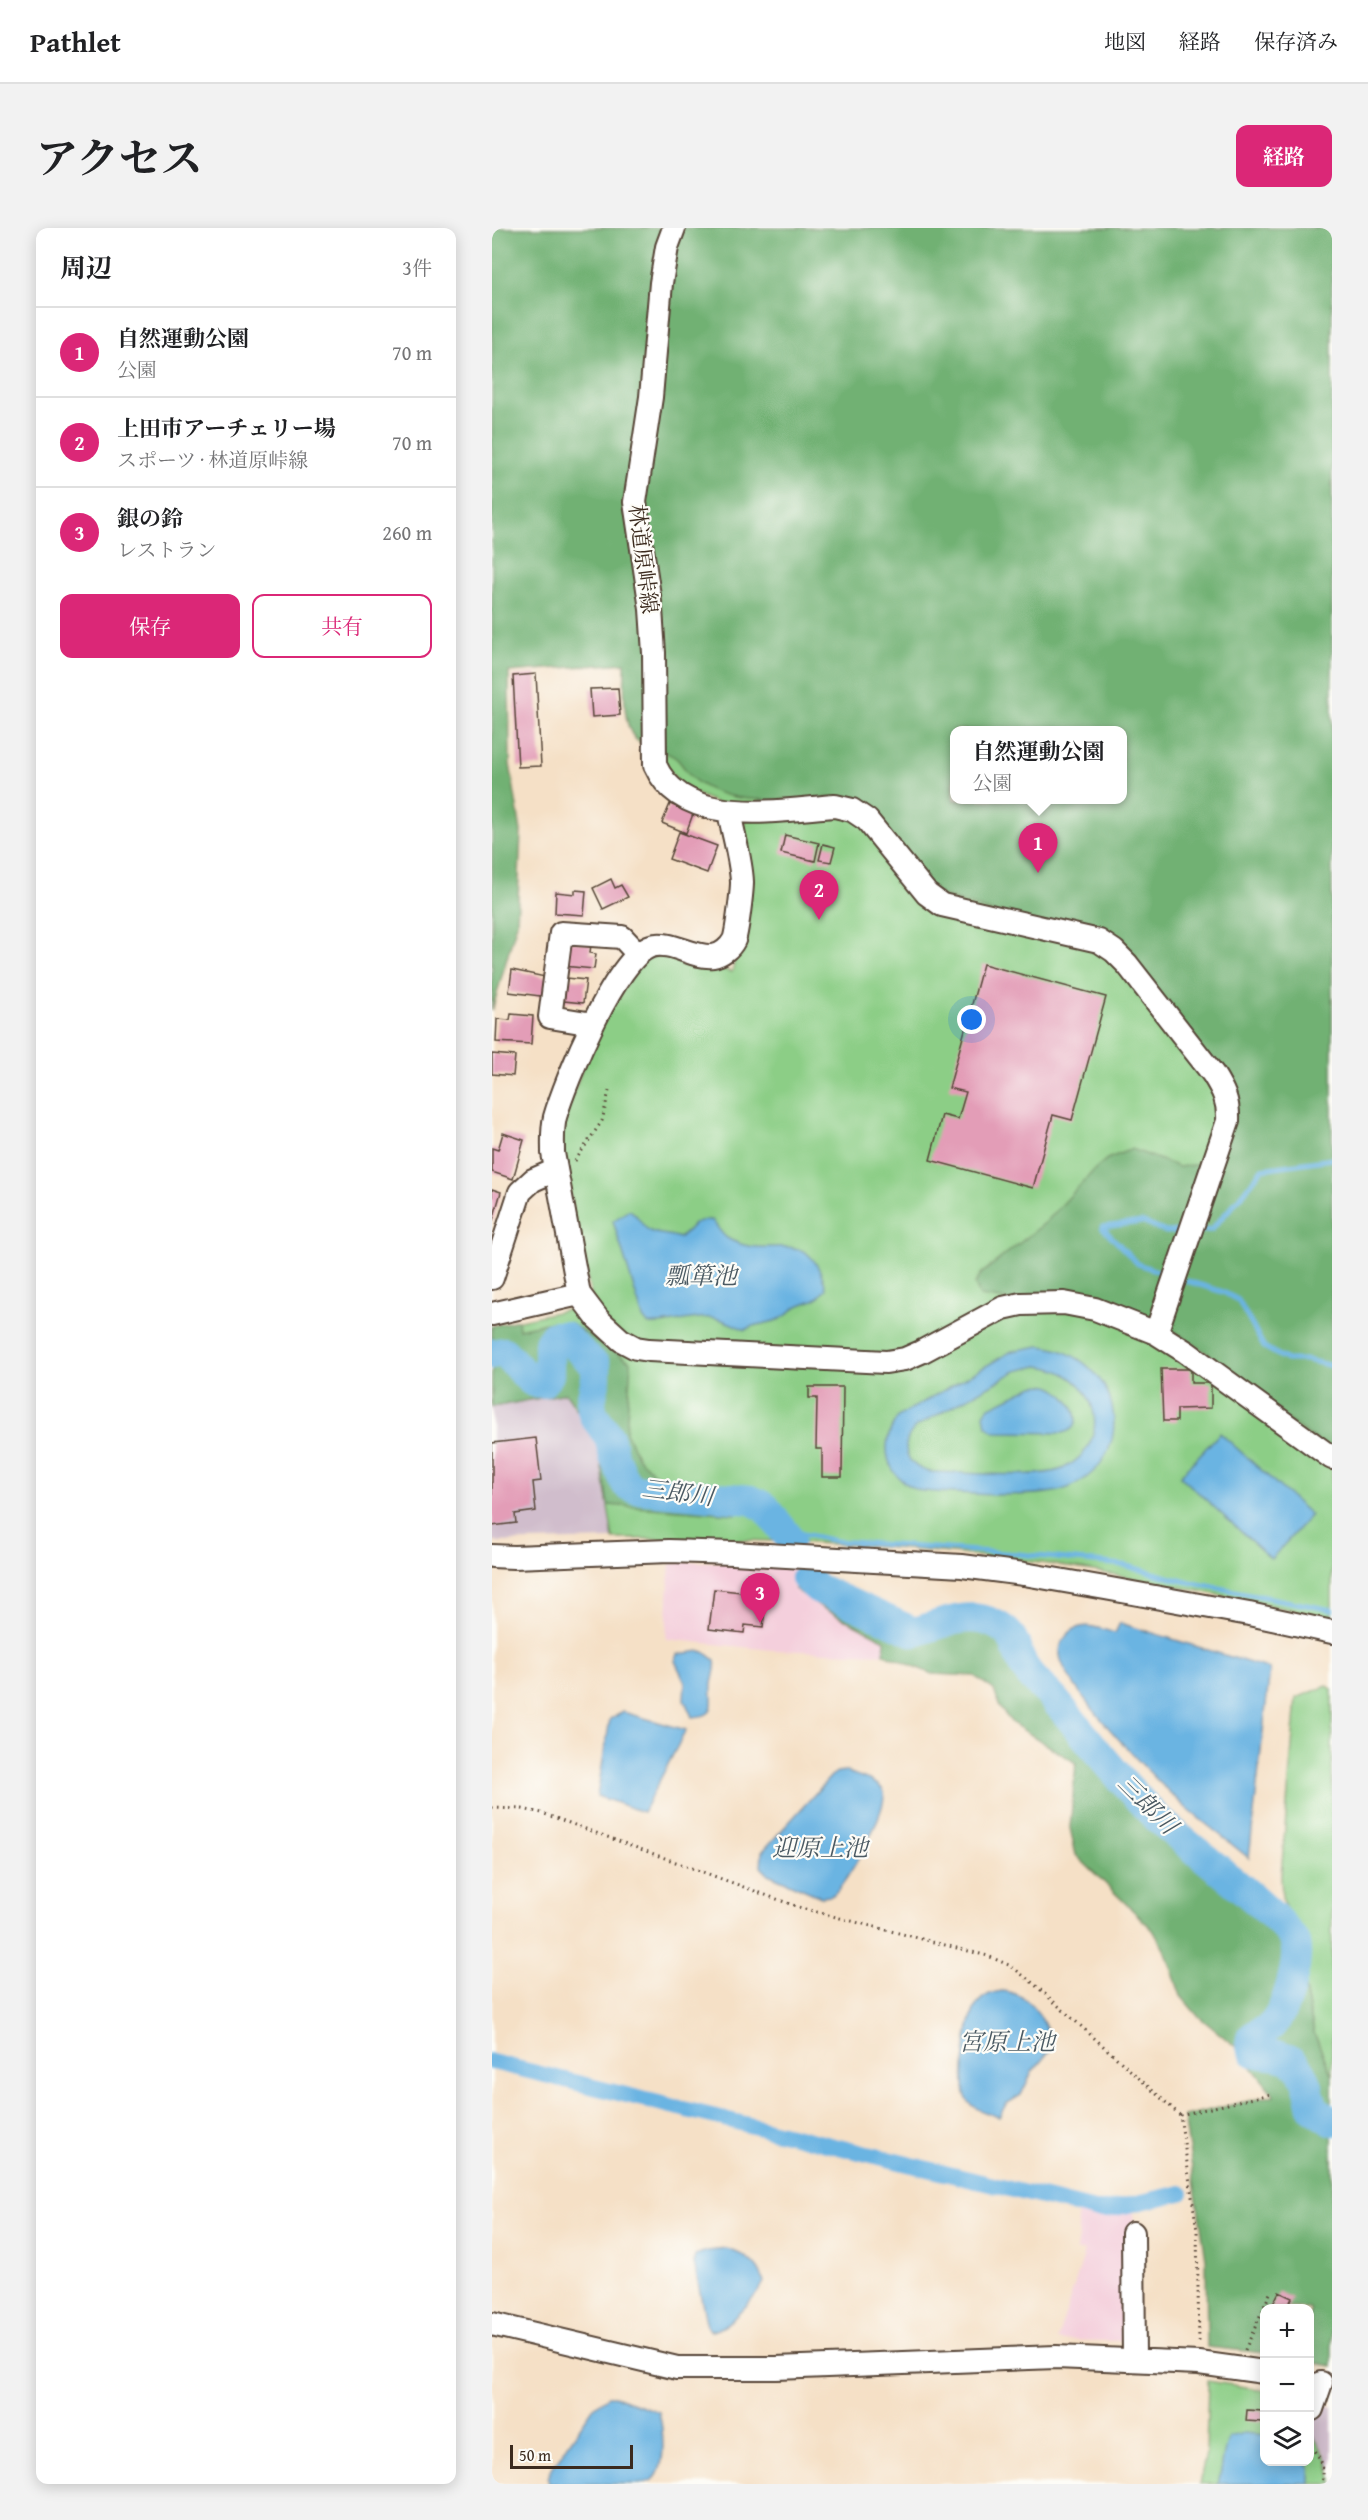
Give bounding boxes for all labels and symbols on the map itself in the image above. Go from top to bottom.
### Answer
street label: 林道原峠線 [621,502,667,616]
pin: 1 [1018,824,1058,873]
pin: 2 [800,870,838,920]
your location [957,1005,986,1034]
water label: 瓢箪池 [665,1258,740,1293]
water label: 三郎川 [640,1470,719,1514]
pin: 3 [740,1574,780,1623]
water label: 三郎川 [1110,1766,1188,1844]
water label: 迎原上池 [772,1830,871,1865]
water label: 宮原上池 [959,2024,1058,2059]
scale bar [510,2442,633,2470]

